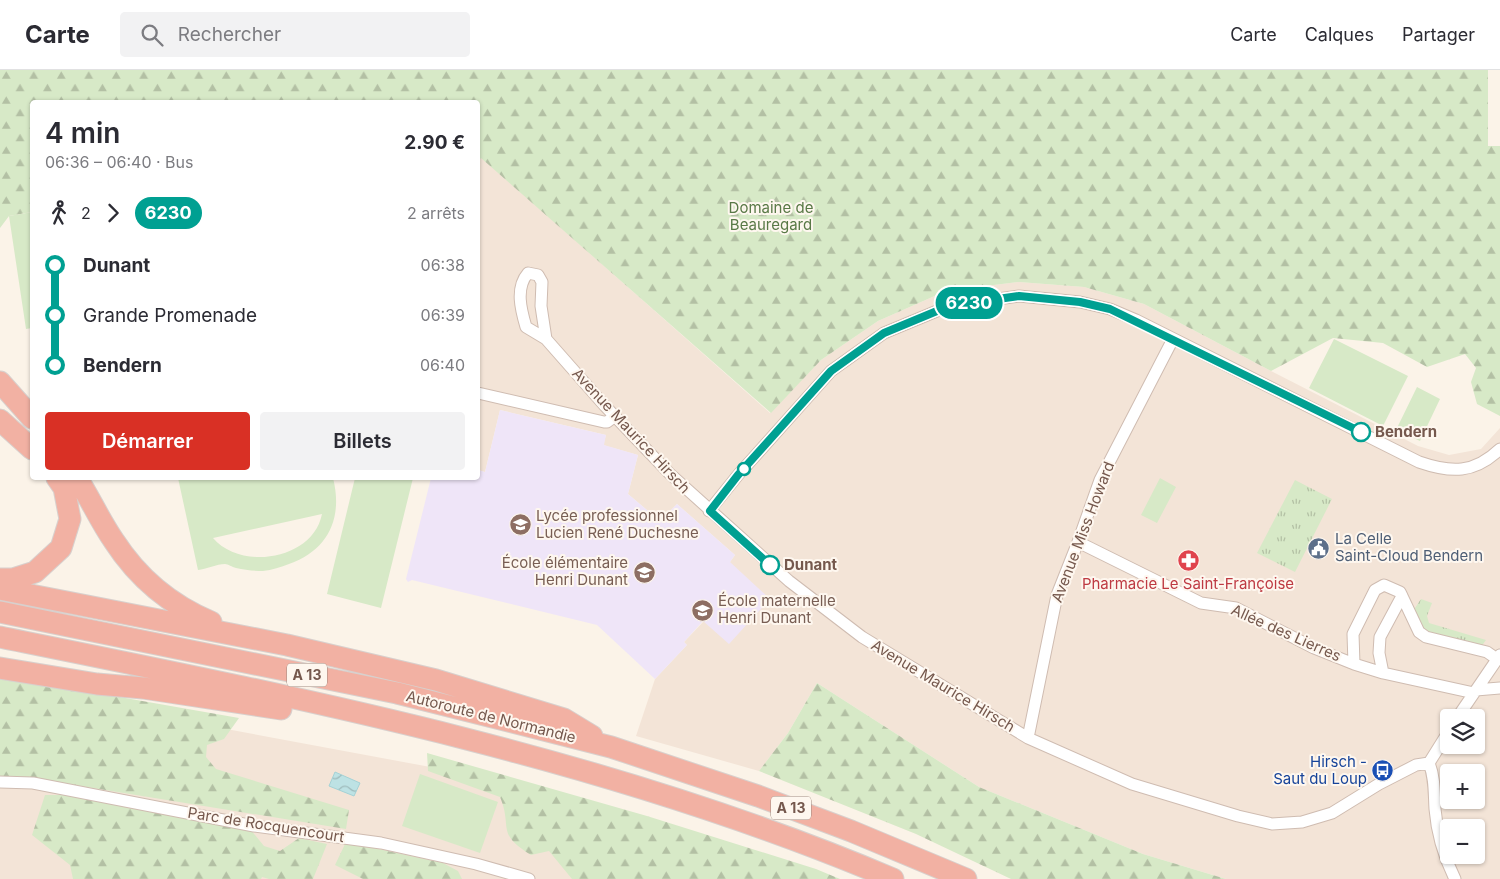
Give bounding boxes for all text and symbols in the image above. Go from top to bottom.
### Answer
search box [120,12,470,57]
text: Carte [25,20,90,49]
icon: search [138,21,166,49]
text: Rechercher [178,23,281,46]
text: Carte [1230,24,1277,45]
text: Calques [1305,24,1374,45]
text: Partager [1402,24,1475,45]
text: 4 min [45,116,120,150]
text: 2.90 € [404,131,465,154]
text: 06:36 – 06:40 · Bus [45,152,193,172]
park label: Domaine de Beauregard [729,198,813,234]
icon: walk [45,199,73,227]
icon: forward [99,199,127,227]
text: 6230 [145,202,192,223]
text: 2 [81,203,91,223]
text: 2 arrêts [407,203,465,223]
text: Dunant [83,254,150,277]
text: 06:38 [421,255,465,275]
line badge: 6230 [934,287,1004,319]
text: 6230 [946,292,992,313]
text: Grande Promenade [83,304,257,327]
text: 06:39 [421,305,465,325]
text: Bendern [83,354,162,377]
text: 06:40 [420,355,465,375]
street label: Avenue Maurice Hirsch [568,364,694,497]
button: Démarrer [45,412,250,470]
button: Billets [260,412,465,470]
marker: Bendern [1351,422,1371,442]
place label: Bendern [1375,422,1437,441]
street label: Avenue Miss Howard [1047,459,1118,605]
unlabelled marker [737,462,751,476]
place label: Lycée professionnel Lucien René Duchesne [536,506,699,542]
school or university icon: Lycée professionnel Lucien René Duchesne [508,513,532,537]
place label: La Celle Saint-Cloud Bendern [1335,529,1483,565]
public building icon: La Celle Saint-Cloud Bendern [1307,536,1331,560]
pharmacy icon: Pharmacie Le Saint-Françoise [1176,549,1200,573]
place label: École élémentaire Henri Dunant [502,553,628,589]
marker: Dunant [760,555,780,575]
place label: Dunant [784,555,838,574]
school or university icon: École élémentaire Henri Dunant [632,560,656,584]
place label: Pharmacie Le Saint-Françoise [1082,574,1294,593]
place label: École maternelle Henri Dunant [718,591,836,627]
school or university icon: École maternelle Henri Dunant [690,598,714,622]
street label: Allée des Lierres [1228,600,1344,665]
street label: Avenue Maurice Hirsch [868,635,1019,736]
road number: A 13 [287,664,327,686]
street label: Autoroute de Normandie [404,686,578,747]
map controls [1440,709,1485,864]
button: layers [1440,709,1485,754]
place label: Hirsch - Saut du Loup [1273,752,1367,788]
bus stop icon: Hirsch - Saut du Loup [1371,759,1395,783]
button: + [1440,764,1485,809]
road number: A 13 [771,796,811,820]
street label: Parc de Rocquencourt [186,803,346,846]
button: − [1440,819,1485,864]

